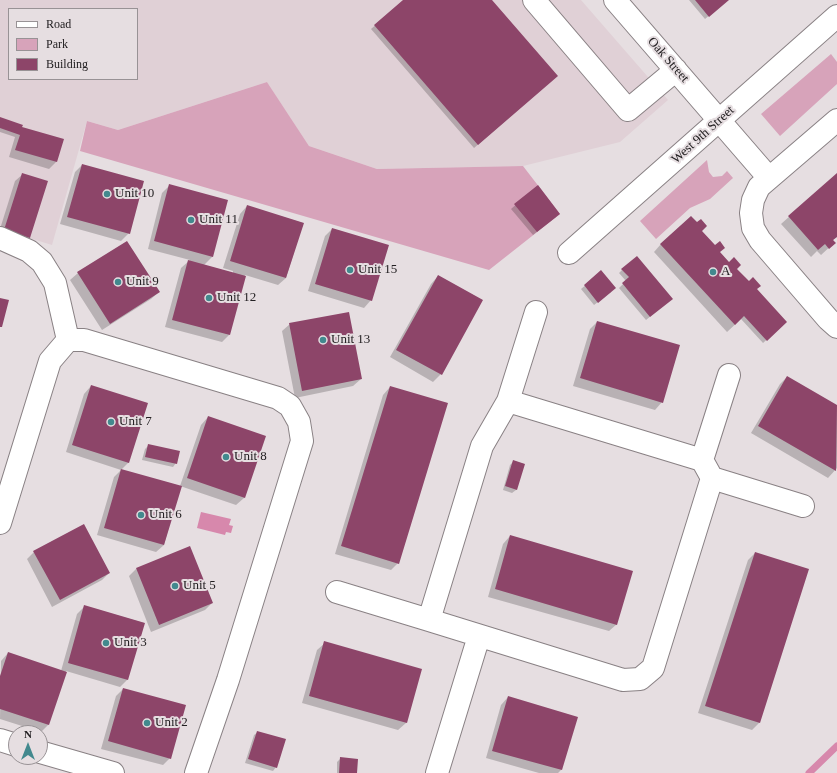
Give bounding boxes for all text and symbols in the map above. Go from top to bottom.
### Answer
legend [8,8,138,80]
text: Road [46,17,71,31]
street label: Oak Street [644,34,692,86]
text: Park [46,37,68,51]
text: Building [46,57,88,71]
street label: West 9th Street [668,103,738,167]
place label: Unit 10 [115,186,154,202]
marker: Unit 10 [102,189,112,199]
place label: Unit 11 [199,212,238,228]
marker: Unit 11 [186,215,196,225]
place label: Unit 15 [358,262,397,278]
place label: A [721,264,730,280]
marker: Unit 15 [345,265,355,275]
marker: A [708,267,718,277]
place label: Unit 9 [126,274,159,290]
marker: Unit 9 [113,277,123,287]
place label: Unit 12 [217,290,256,306]
marker: Unit 12 [204,293,214,303]
place label: Unit 13 [331,332,370,348]
marker: Unit 13 [318,335,328,345]
place label: Unit 7 [119,414,152,430]
marker: Unit 7 [106,417,116,427]
place label: Unit 8 [234,449,267,465]
marker: Unit 8 [221,452,231,462]
place label: Unit 6 [149,507,182,523]
marker: Unit 6 [136,510,146,520]
place label: Unit 5 [183,578,216,594]
marker: Unit 5 [170,581,180,591]
place label: Unit 3 [114,635,147,651]
marker: Unit 3 [101,638,111,648]
place label: Unit 2 [155,715,188,731]
marker: Unit 2 [142,718,152,728]
north arrow [8,725,48,765]
text: N [24,728,32,740]

